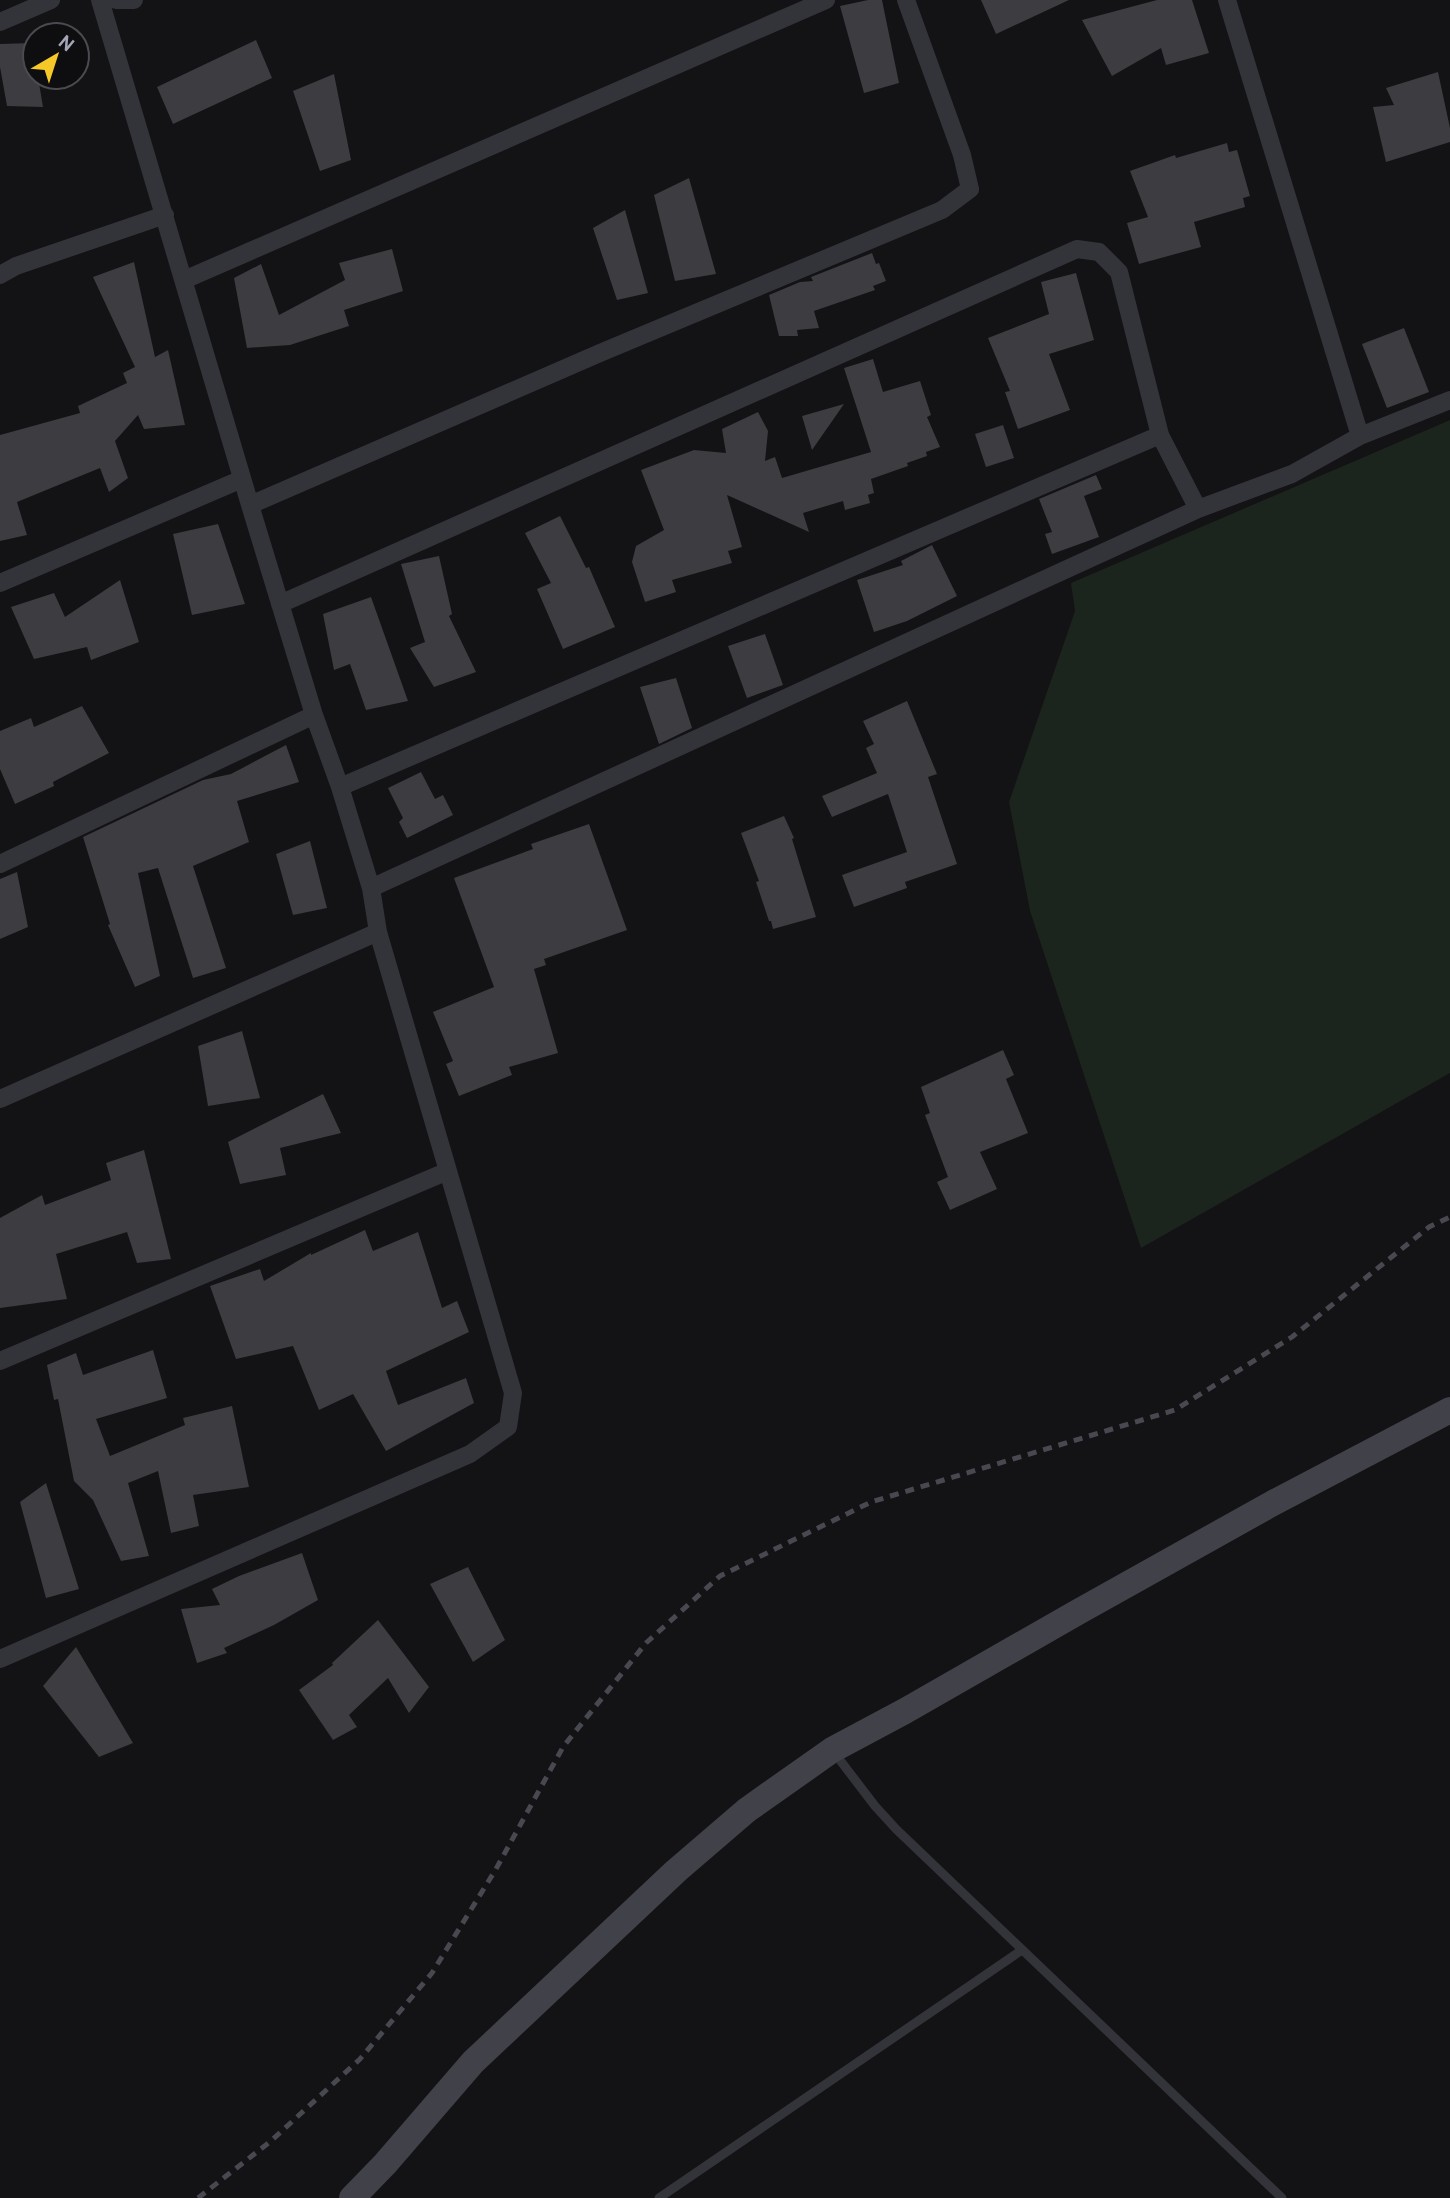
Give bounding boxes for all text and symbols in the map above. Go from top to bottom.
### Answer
north arrow [21,21,91,91]
text: N [53,31,78,58]

